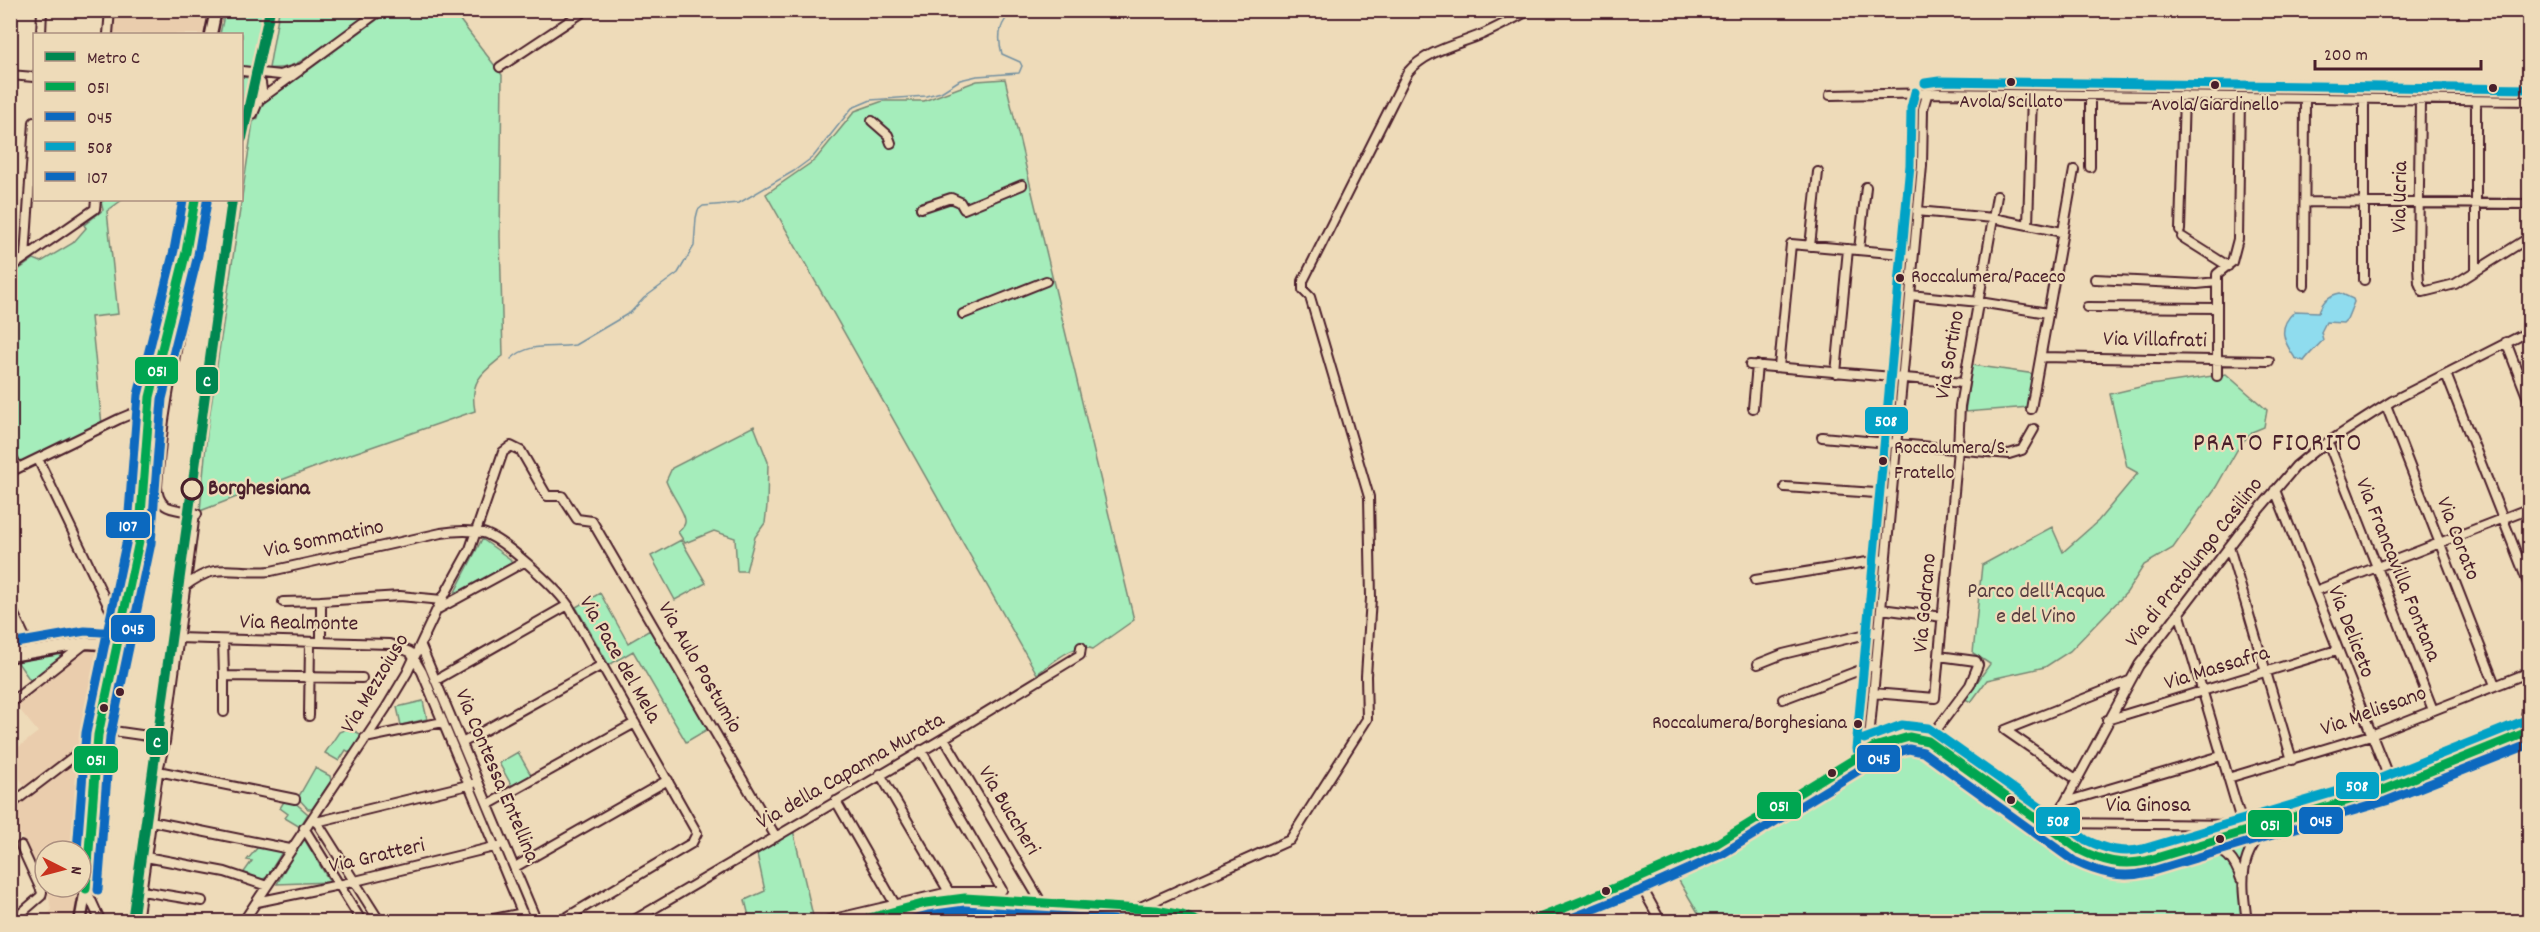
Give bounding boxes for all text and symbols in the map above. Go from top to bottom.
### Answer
legend [33,33,243,201]
scale bar [2315,33,2482,71]
text: 200 m [2324,44,2368,69]
text: Metro C [87,47,140,72]
marker: Avola/Scillato [2005,76,2017,88]
text: 051 [87,77,109,102]
marker: Avola/Giardinello [2209,79,2221,91]
unlabelled marker [2487,82,2499,94]
place label: Avola/Scillato [1959,89,2063,117]
place label: Avola/Giardinello [2151,92,2279,120]
text: 045 [87,107,113,132]
text: 508 [87,137,112,162]
street label: Via Ucria [2385,160,2417,233]
text: 107 [87,167,108,192]
place label: Roccalumera/Paceco [1911,264,2066,292]
marker: Roccalumera/Paceco [1894,272,1906,284]
street label: Via Sortino [1928,308,1974,402]
street label: Via Villafrati [2103,325,2207,357]
line badge: 051 [134,356,179,385]
text: 051 [147,361,167,384]
line badge: C [195,366,219,395]
text: C [203,371,211,394]
line badge: 508 [1864,406,1909,435]
text: 508 [1875,411,1898,434]
district label: PRATO FIORITO [2193,426,2363,463]
place label: Roccalumera/S. Fratello [1894,435,2009,488]
marker: Roccalumera/S. Fratello [1877,455,1889,467]
street label: Via di Pratolungo Casilino [2119,471,2271,655]
place label: Borghesiana [208,474,311,505]
street label: Via Francavilla Fontana [2346,474,2448,667]
marker: Borghesiana [181,478,203,500]
street label: Via Corato [2427,493,2487,585]
line badge: 107 [105,511,151,539]
street label: Via Sommatino [261,512,387,568]
text: 107 [119,516,137,539]
street label: Via Godrano [1906,552,1946,654]
park label: Parco dell'Acqua e del Vino [1967,577,2105,633]
street label: Via Deliceto [2318,581,2382,683]
street label: Via Pace del Mela [570,591,668,730]
street label: Via Aulo Postumio [649,597,749,739]
street label: Via Realmonte [239,607,359,641]
line badge: 045 [110,614,156,643]
text: 045 [122,619,144,642]
street label: Via Mezzoiuso [334,628,418,740]
street label: Via Massafra [2161,638,2274,700]
street label: Via Melissano [2317,679,2431,745]
street label: Via Contessa Entellina [446,685,547,868]
unlabelled marker [114,686,126,698]
unlabelled marker [98,702,110,714]
street label: Via della Capanna Murata [751,705,951,839]
place label: Roccalumera/Borghesiana [1652,710,1848,738]
marker: Roccalumera/Borghesiana [1852,718,1864,730]
line badge: C [145,727,169,756]
text: C [153,732,161,755]
line badge: 045 [1856,744,1901,773]
line badge: 051 [73,745,119,774]
text: 045 [1868,749,1890,772]
text: 051 [86,750,106,773]
street label: Via Buccheri [969,760,1047,862]
unlabelled marker [1826,767,1838,779]
line badge: 508 [2335,771,2380,800]
text: 508 [2346,776,2369,799]
line badge: 051 [1756,791,1802,820]
street label: Via Ginosa [2106,791,2191,822]
unlabelled marker [2005,794,2017,806]
text: 051 [1769,796,1789,819]
line badge: 508 [2035,806,2081,835]
line badge: 045 [2298,806,2344,835]
line badge: 051 [2247,809,2293,838]
text: 508 [2047,811,2070,834]
text: 045 [2310,811,2332,834]
text: 051 [2260,815,2280,838]
street label: Via Gratteri [326,831,428,883]
unlabelled marker [2214,833,2226,845]
north arrow [33,839,93,899]
text: N [64,865,87,876]
unlabelled marker [1600,885,1612,897]

